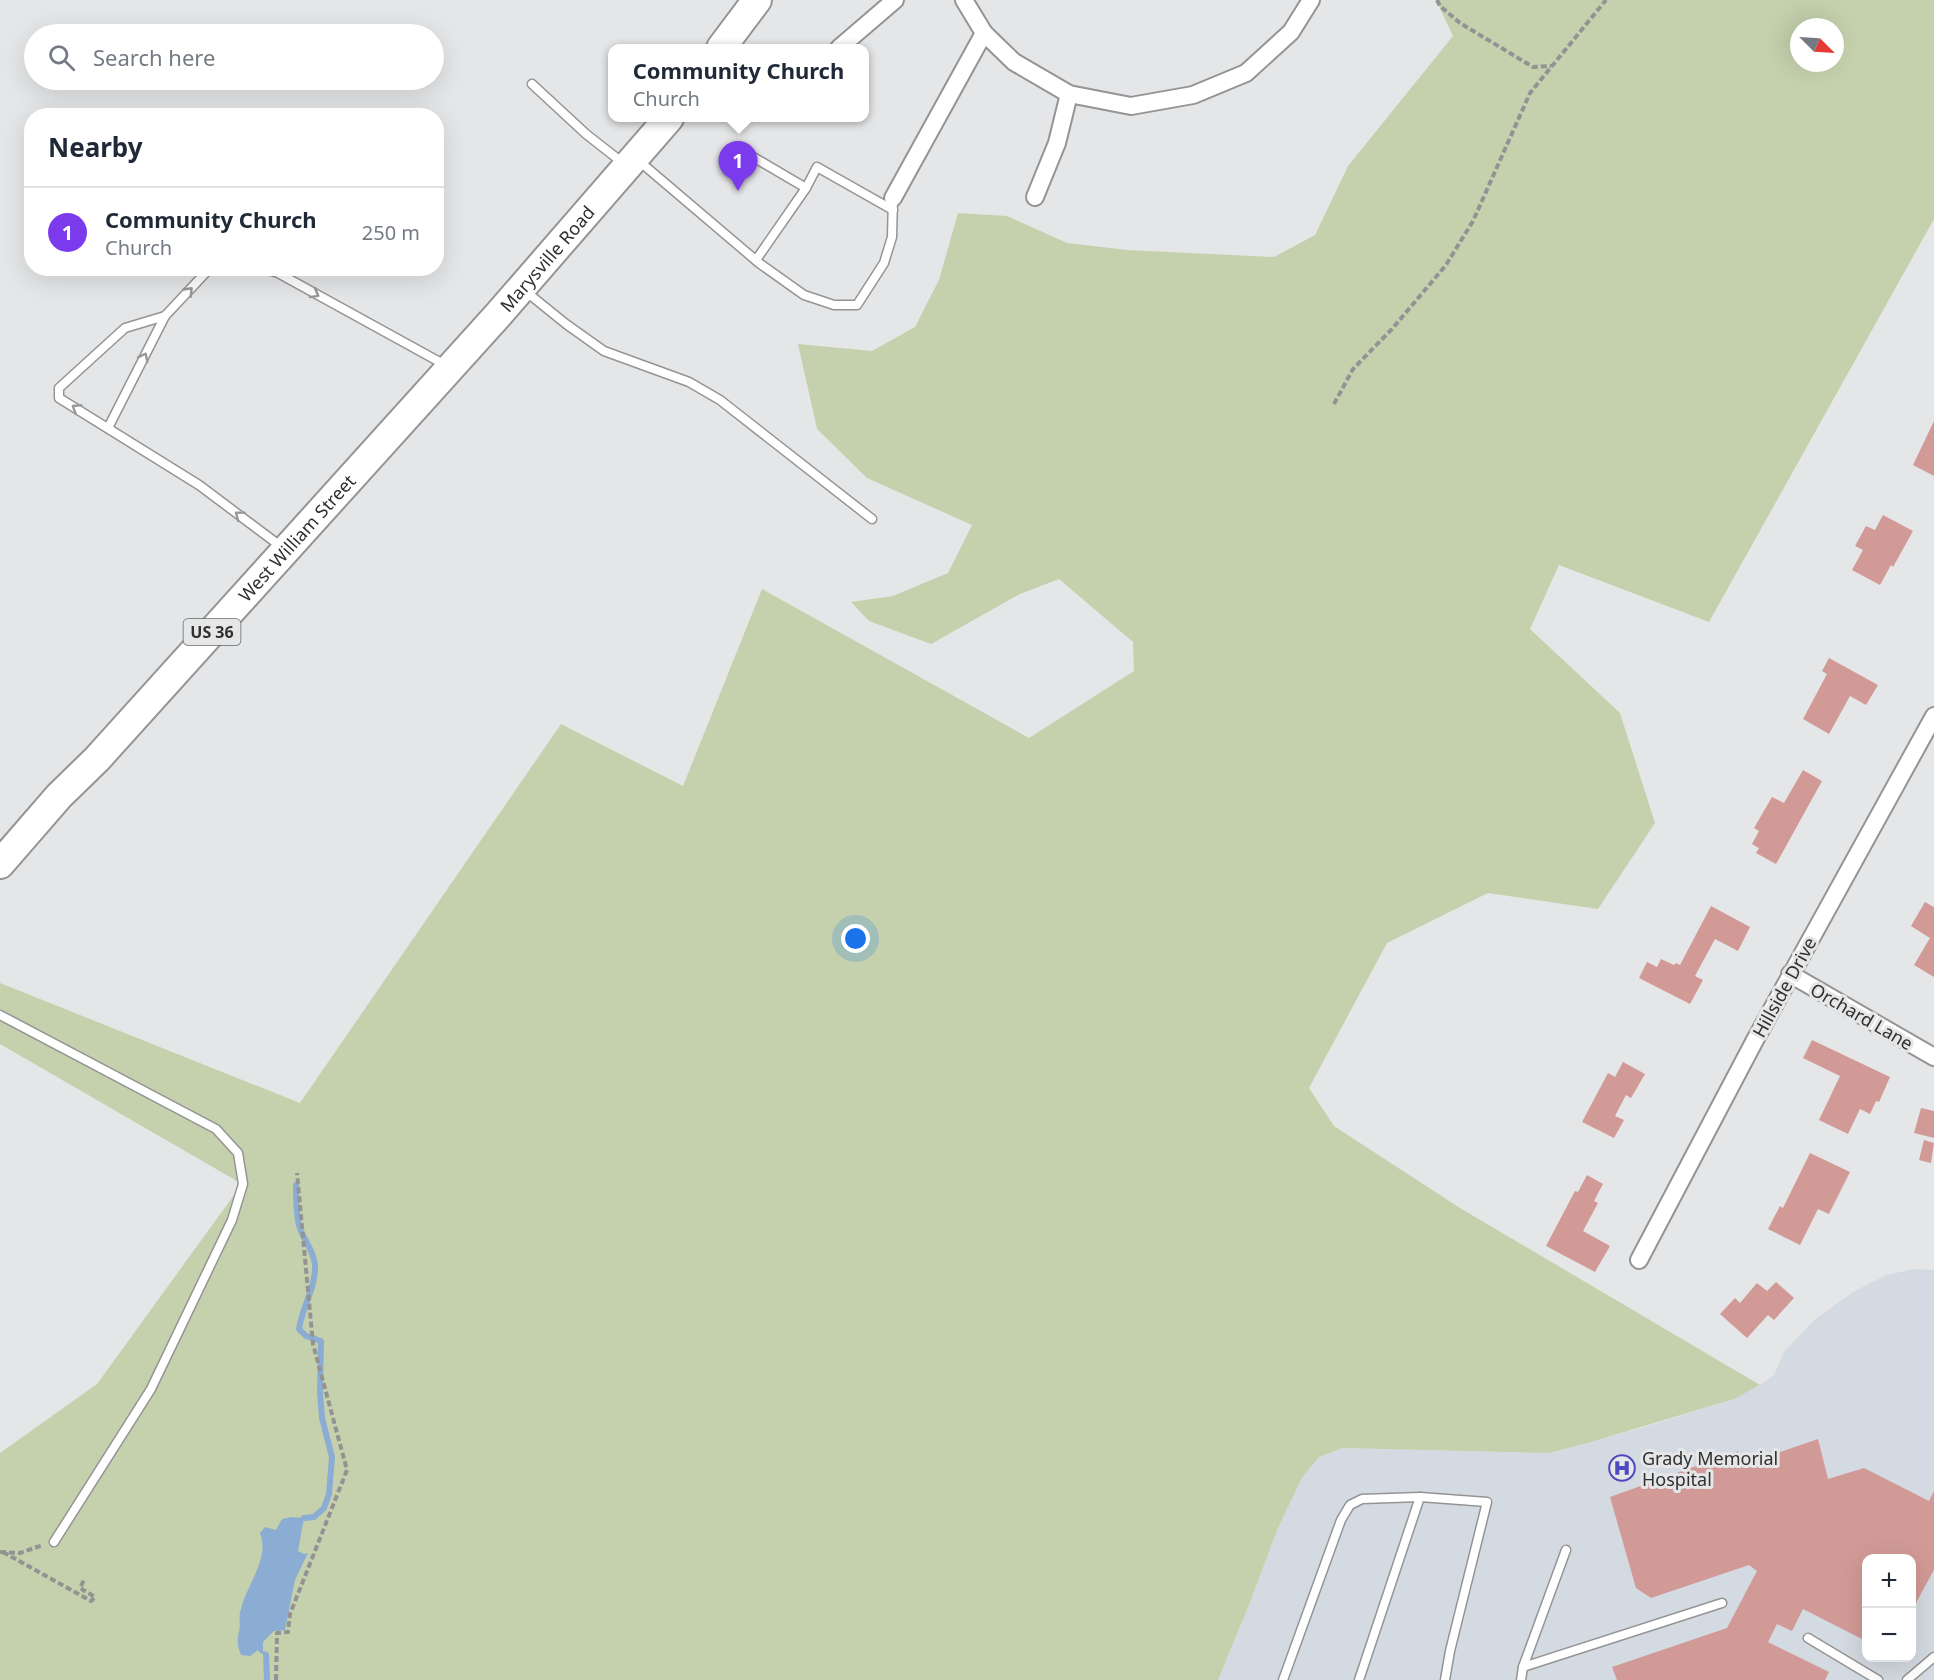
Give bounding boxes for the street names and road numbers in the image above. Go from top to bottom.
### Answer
street label: Marysville Road [494,201,600,317]
street label: West William Street [233,469,361,607]
road number: US 36 [184,619,240,645]
street label: Hillside Drive [1747,933,1821,1041]
street label: Orchard Lane [1806,977,1918,1055]

